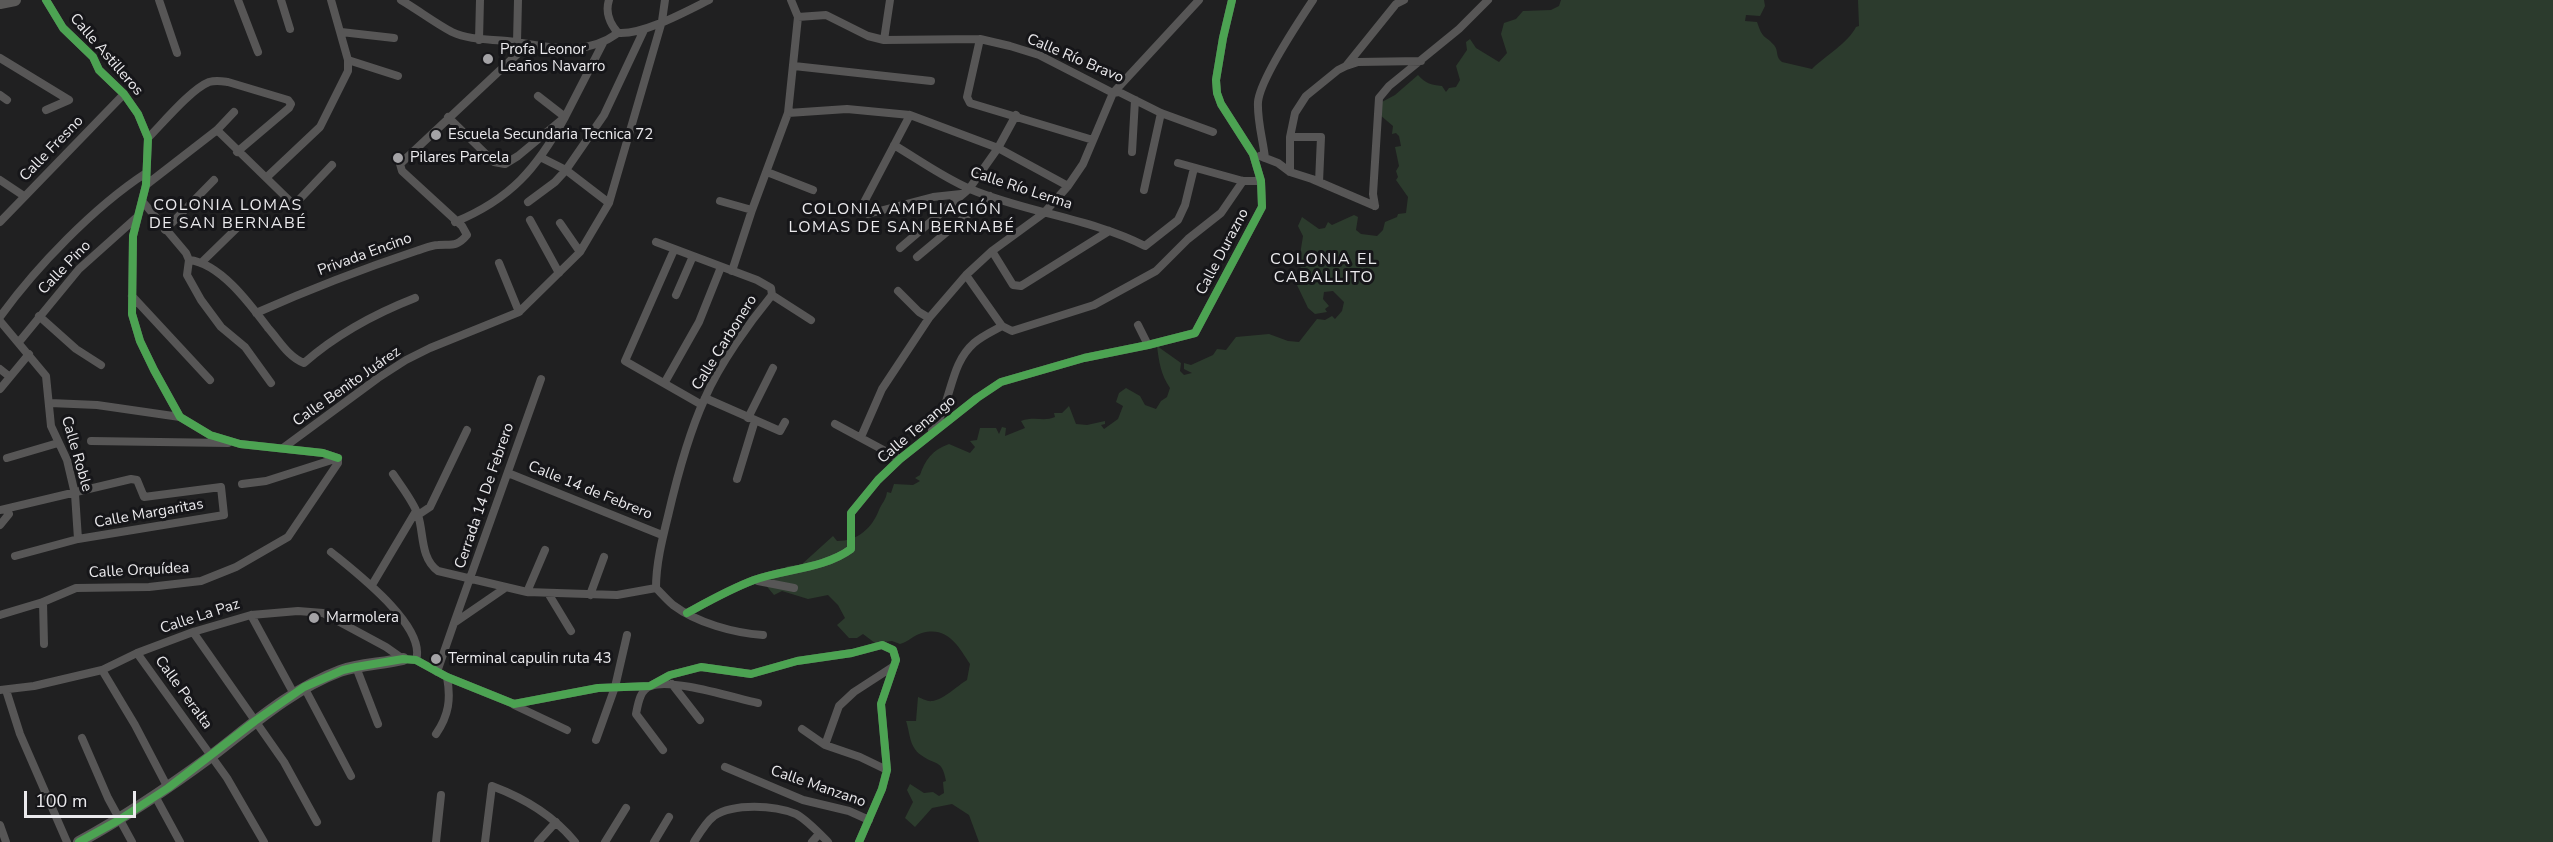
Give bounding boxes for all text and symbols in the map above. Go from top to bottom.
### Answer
street label: Calle Astilleros [65,10,147,100]
street label: Calle Río Bravo [1024,31,1126,87]
place label: Profa Leonor Leaños Navarro [500,41,605,76]
marker: Profa Leonor Leaños Navarro [481,52,495,66]
street label: Calle Fresno [16,113,88,185]
place label: Escuela Secundaria Tecnica 72 [448,126,653,144]
marker: Escuela Secundaria Tecnica 72 [429,128,443,142]
place label: Pilares Parcela [410,149,509,167]
marker: Pilares Parcela [391,151,405,165]
street label: Calle Río Lerma [968,164,1074,214]
district label: COLONIA LOMAS DE SAN BERNABÉ [149,196,307,234]
district label: COLONIA AMPLIACIÓN LOMAS DE SAN BERNABÉ [789,200,1015,238]
street label: Calle Durazno [1193,206,1253,298]
street label: Privada Encino [315,230,415,280]
street label: Calle Pino [35,237,95,299]
district label: COLONIA EL CABALLITO [1270,250,1378,288]
street label: Calle Carbonero [689,292,761,394]
street label: Calle Benito Juárez [290,343,404,431]
street label: Calle Tenango [874,392,960,468]
street label: Calle Roble [57,414,95,494]
street label: Cerrada 14 De Febrero [452,421,518,571]
street label: Calle 14 de Febrero [525,458,655,524]
street label: Calle Margaritas [93,496,205,532]
street label: Calle Orquídea [88,559,190,583]
street label: Calle La Paz [158,596,242,638]
place label: Marmolera [326,609,399,627]
marker: Marmolera [307,611,321,625]
place label: Terminal capulin ruta 43 [448,650,611,668]
marker: Terminal capulin ruta 43 [429,652,443,666]
street label: Calle Peralta [150,653,216,733]
street label: Calle Manzano [768,762,868,812]
scale bar [27,779,140,817]
text: 100 m [35,789,87,813]

